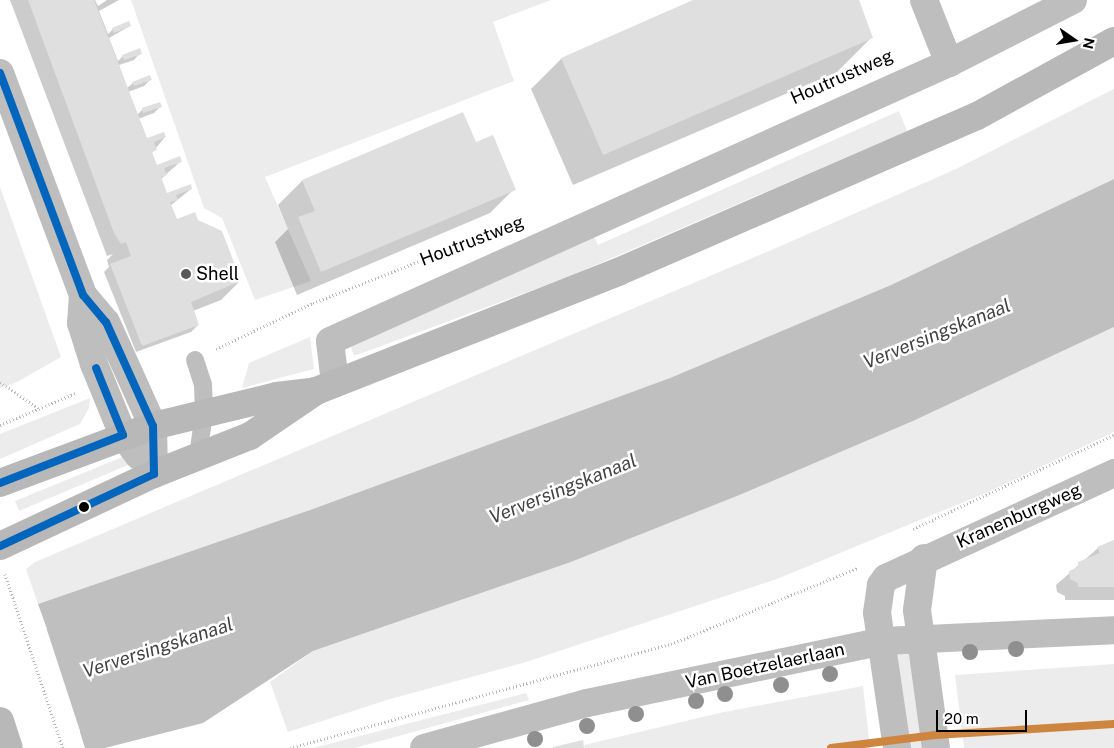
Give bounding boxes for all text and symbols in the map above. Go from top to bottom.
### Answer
north arrow [1049,15,1099,65]
text: N [1080,36,1098,51]
street label: Houtrustweg [787,45,897,109]
street label: Houtrustweg [417,211,527,271]
place label: Shell [196,263,239,285]
marker: Shell [180,268,192,280]
water label: Verversingskanaal [860,294,1014,374]
water label: Verversingskanaal [486,449,640,529]
street label: Kranenburgweg [953,479,1085,553]
unlabelled marker [79,502,89,512]
water label: Verversingskanaal [80,613,236,683]
street label: Van Boetzelaerlaan [683,639,847,693]
scale bar [939,700,1030,732]
text: 20 m [944,710,979,727]

